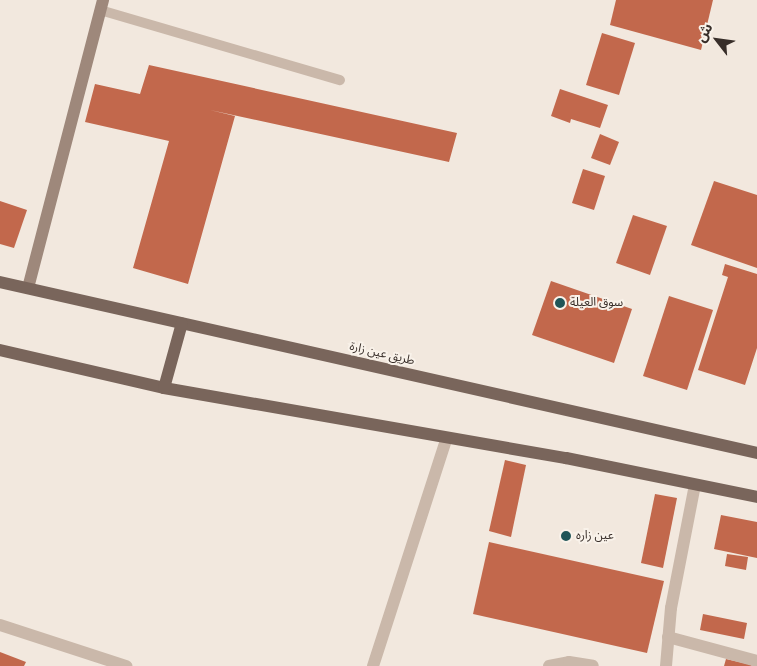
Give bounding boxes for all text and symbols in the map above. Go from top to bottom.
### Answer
north arrow [692,15,742,65]
text: ش [692,20,716,45]
place label: سوق العيلة [570,296,623,310]
marker: سوق العيلة [554,297,566,309]
street label: طريق عين زارة [348,340,416,368]
place label: عين زاره [576,529,614,543]
marker: عين زاره [560,530,572,542]

